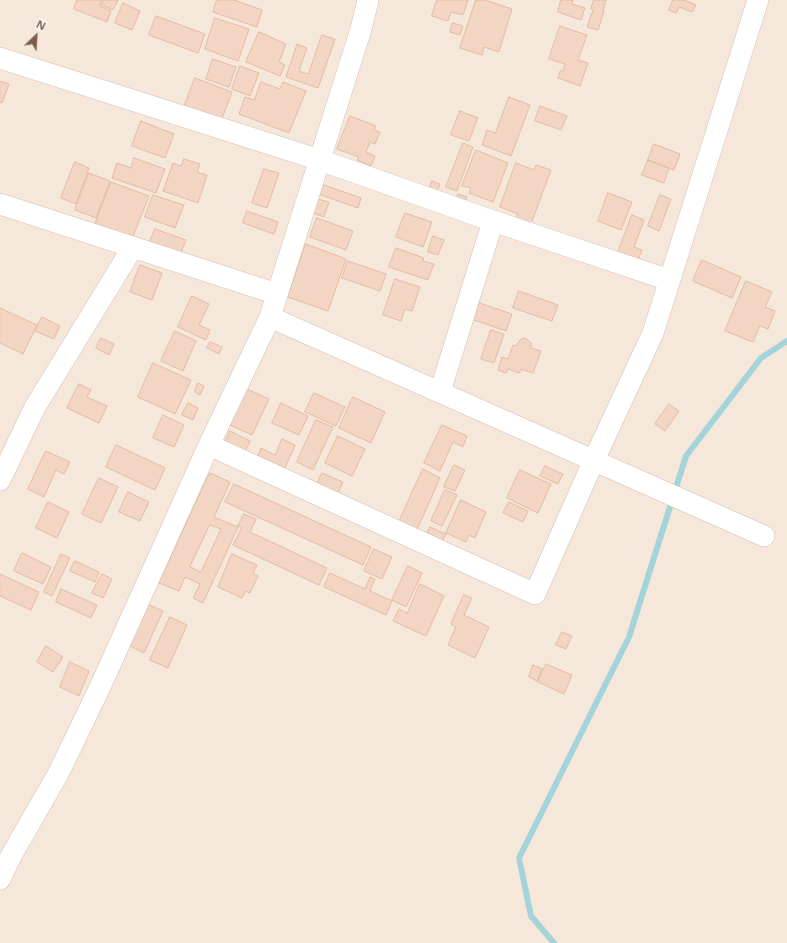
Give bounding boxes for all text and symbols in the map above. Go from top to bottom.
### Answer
north arrow [16,16,56,56]
text: N [34,16,49,33]

